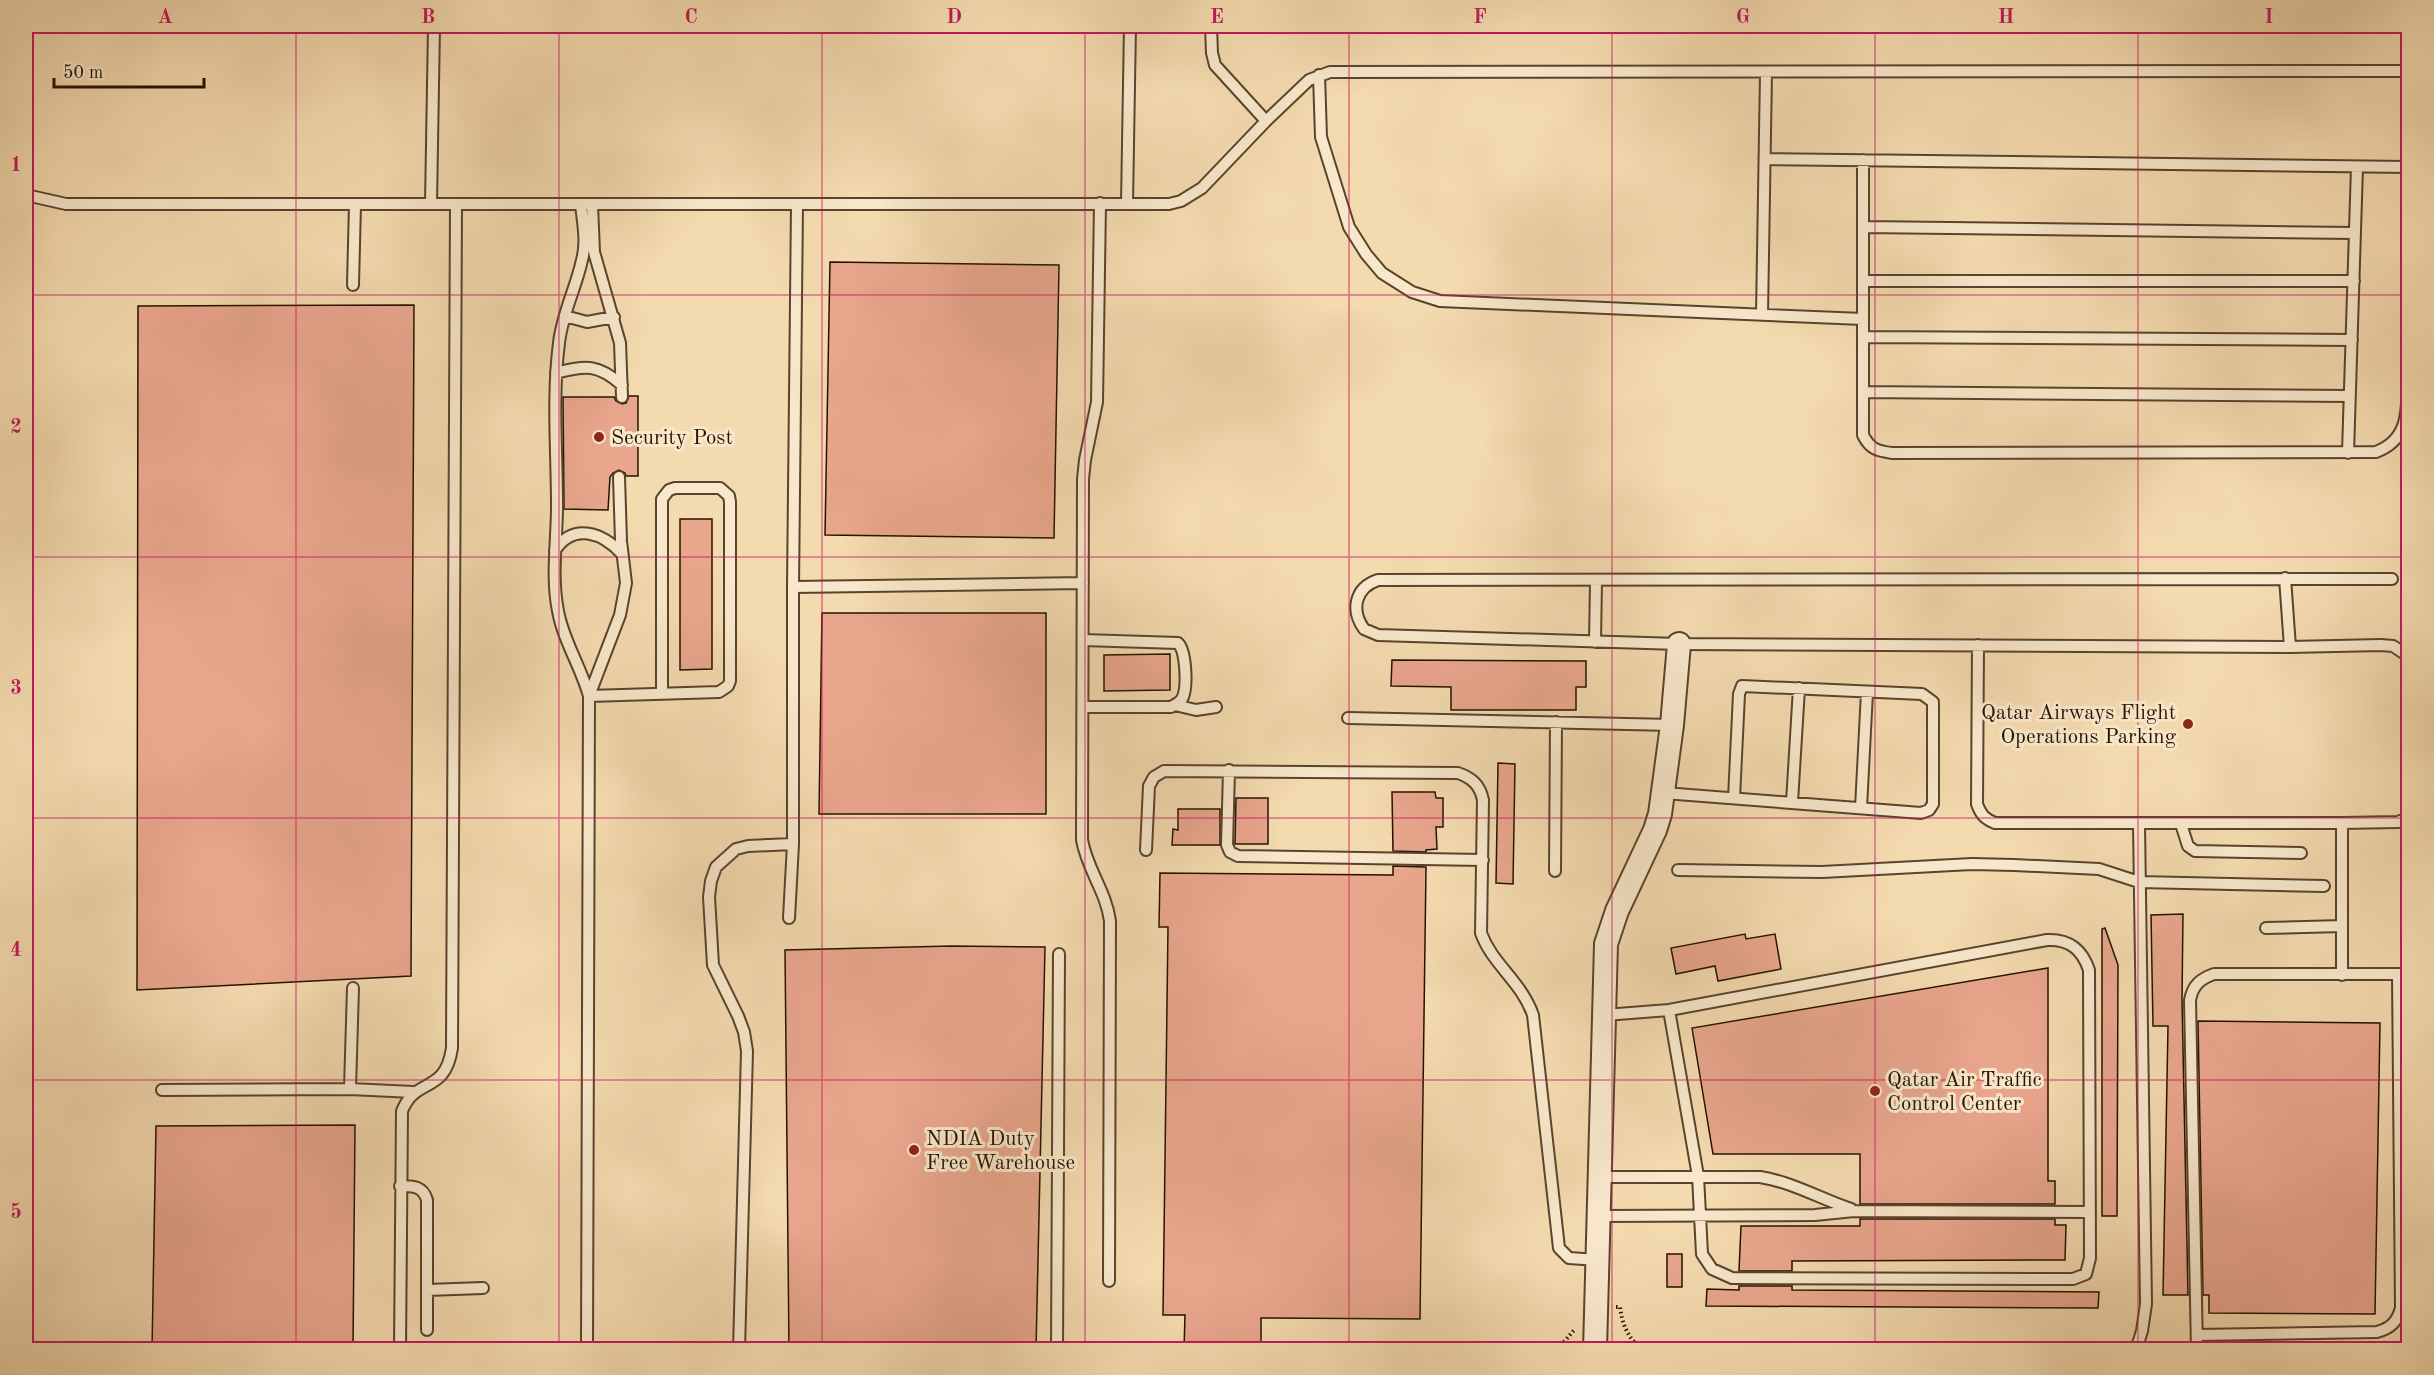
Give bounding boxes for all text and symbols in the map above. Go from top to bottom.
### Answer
text: A [157,8,173,28]
text: B [421,8,435,28]
text: C [684,8,698,28]
text: D [946,8,962,28]
text: E [1210,8,1224,28]
text: F [1473,8,1487,28]
text: G [1736,8,1750,28]
text: H [1998,8,2014,28]
text: I [2265,8,2273,28]
scale bar [54,51,204,89]
text: 50 m [63,64,103,82]
text: 1 [10,156,22,176]
text: 2 [10,418,22,438]
place label: Security Post [611,428,733,449]
marker: Security Post [592,430,606,444]
text: 3 [10,679,22,699]
place label: Qatar Airways Flight Operations Parking [1981,703,2177,748]
marker: Qatar Airways Flight Operations Parking [2181,717,2195,731]
text: 4 [10,941,22,961]
place label: Qatar Air Traffic Control Center [1887,1070,2042,1115]
marker: Qatar Air Traffic Control Center [1868,1084,1882,1098]
place label: NDIA Duty Free Warehouse [926,1129,1075,1174]
marker: NDIA Duty Free Warehouse [907,1143,921,1157]
text: 5 [10,1202,22,1223]

